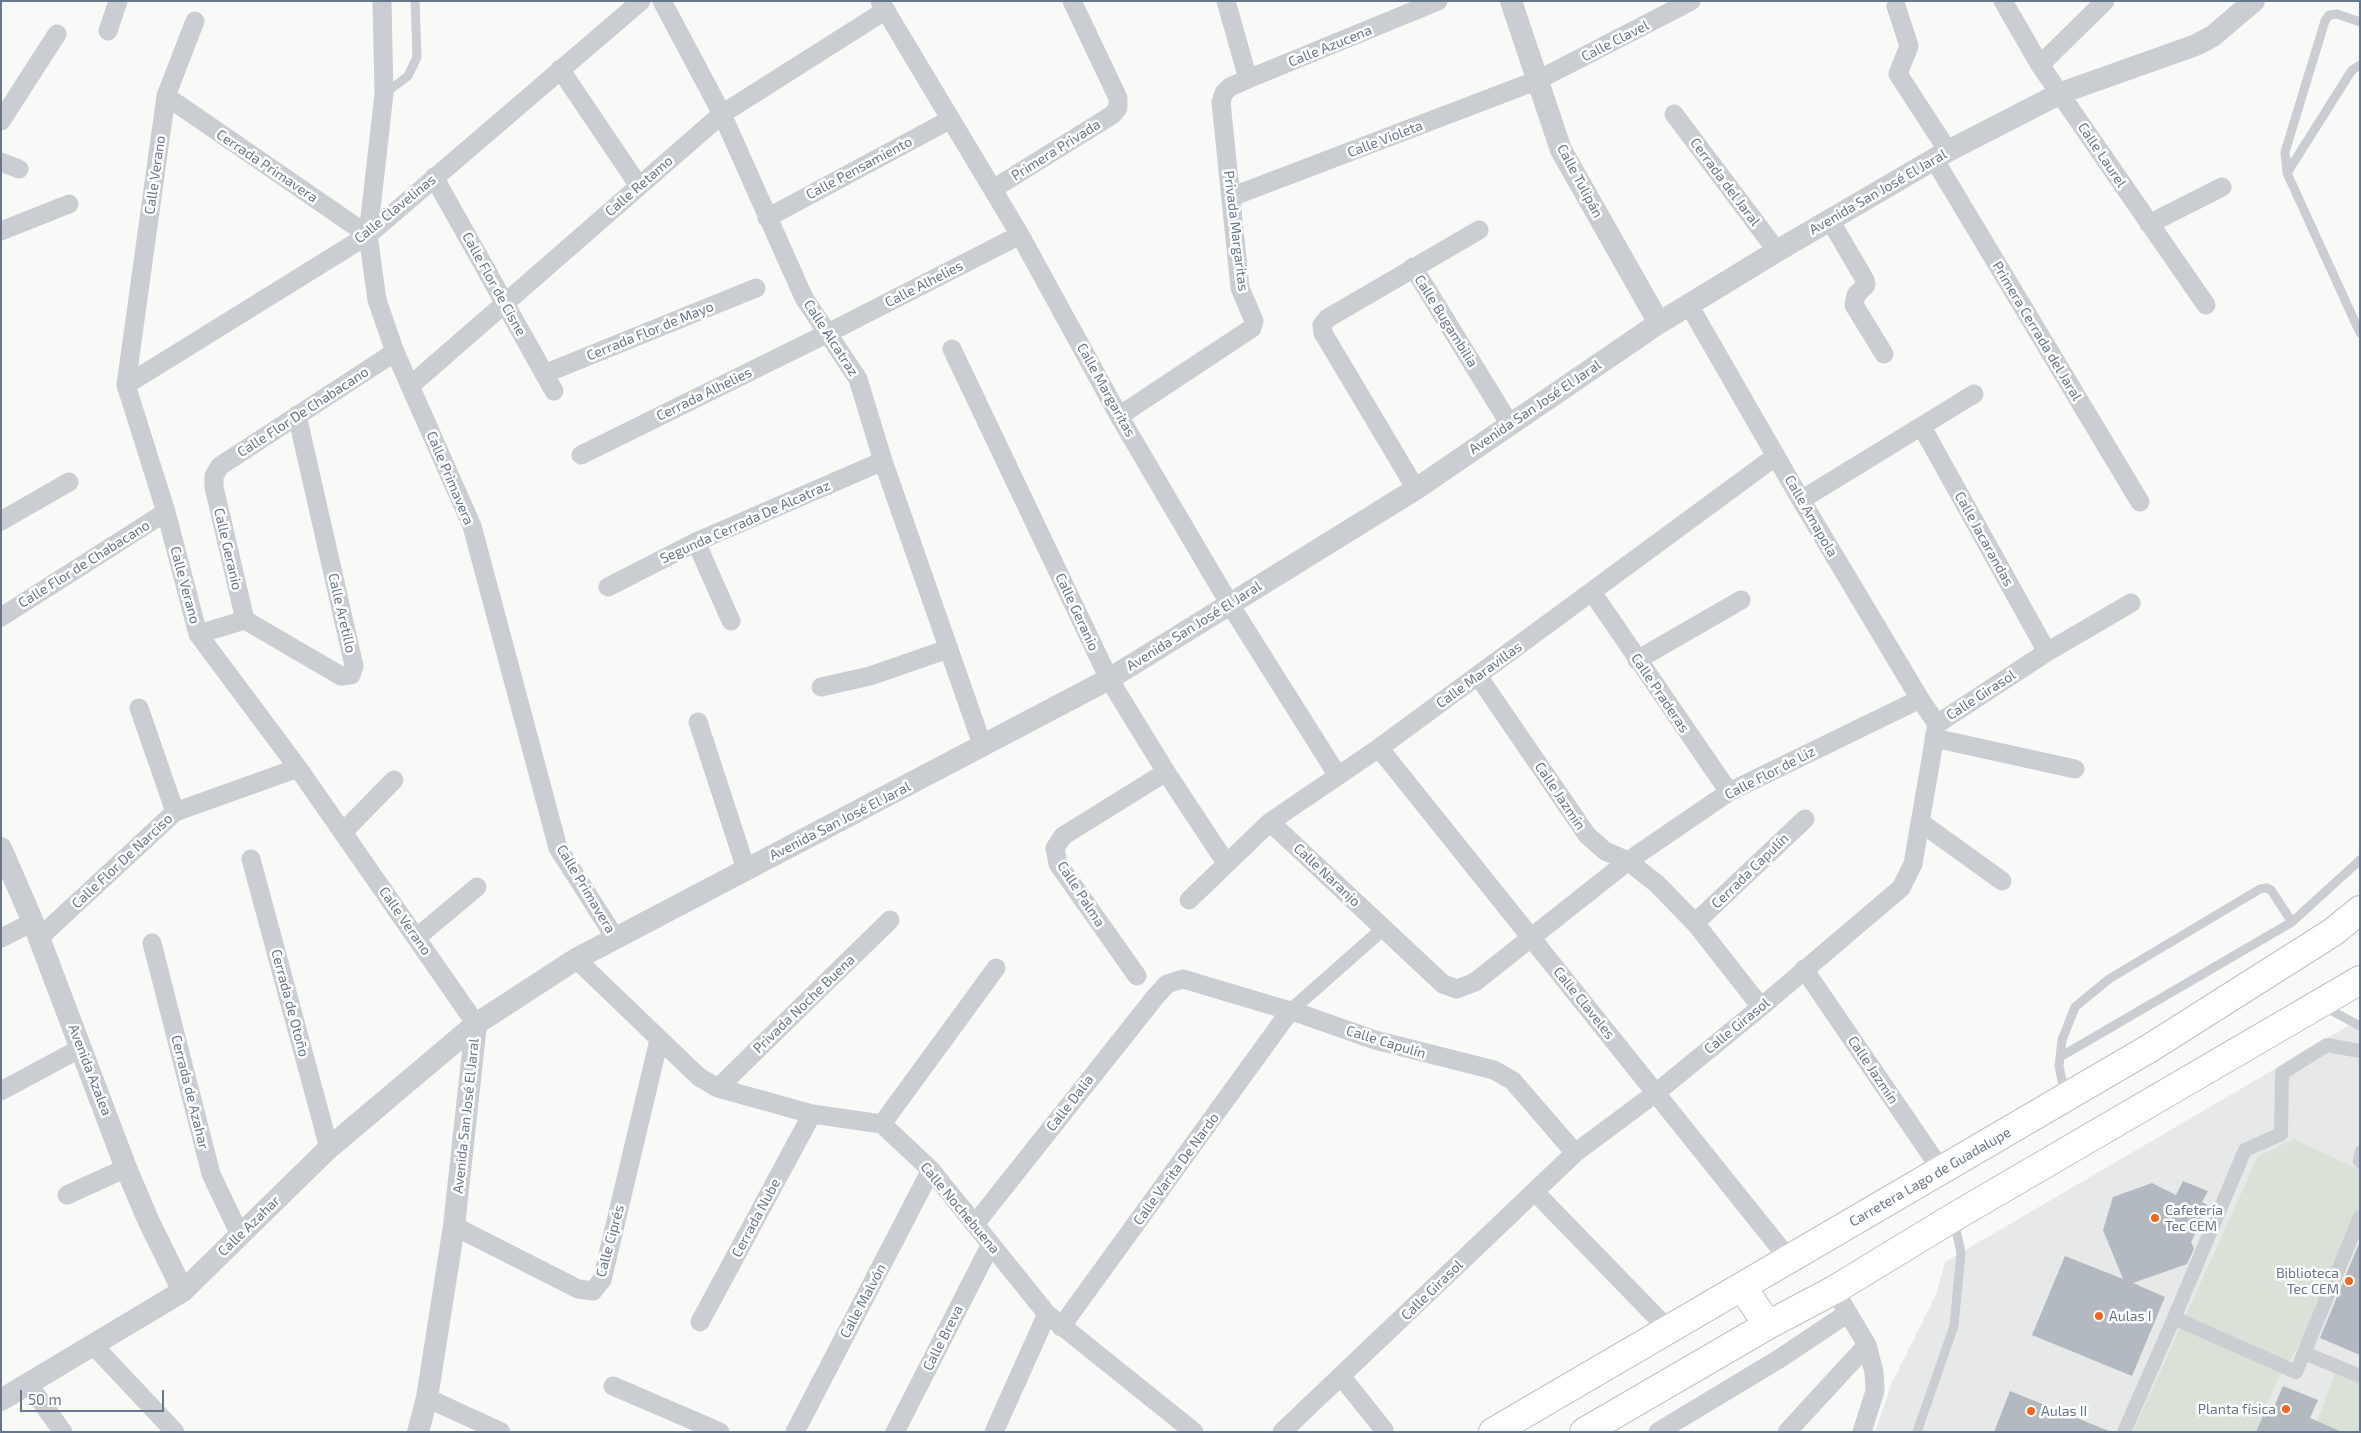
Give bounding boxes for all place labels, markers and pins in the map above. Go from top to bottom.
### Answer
place label: Cafetería Tec CEM [2165,1202,2223,1234]
marker: Cafetería Tec CEM [2149,1212,2161,1224]
place label: Biblioteca Tec CEM [2276,1265,2339,1298]
marker: Biblioteca Tec CEM [2343,1275,2355,1287]
place label: Aulas I [2109,1308,2151,1324]
marker: Aulas I [2093,1310,2105,1322]
place label: Planta física [2198,1401,2276,1417]
place label: Aulas II [2041,1403,2087,1419]
marker: Planta física [2280,1403,2292,1415]
marker: Aulas II [2025,1405,2037,1417]

